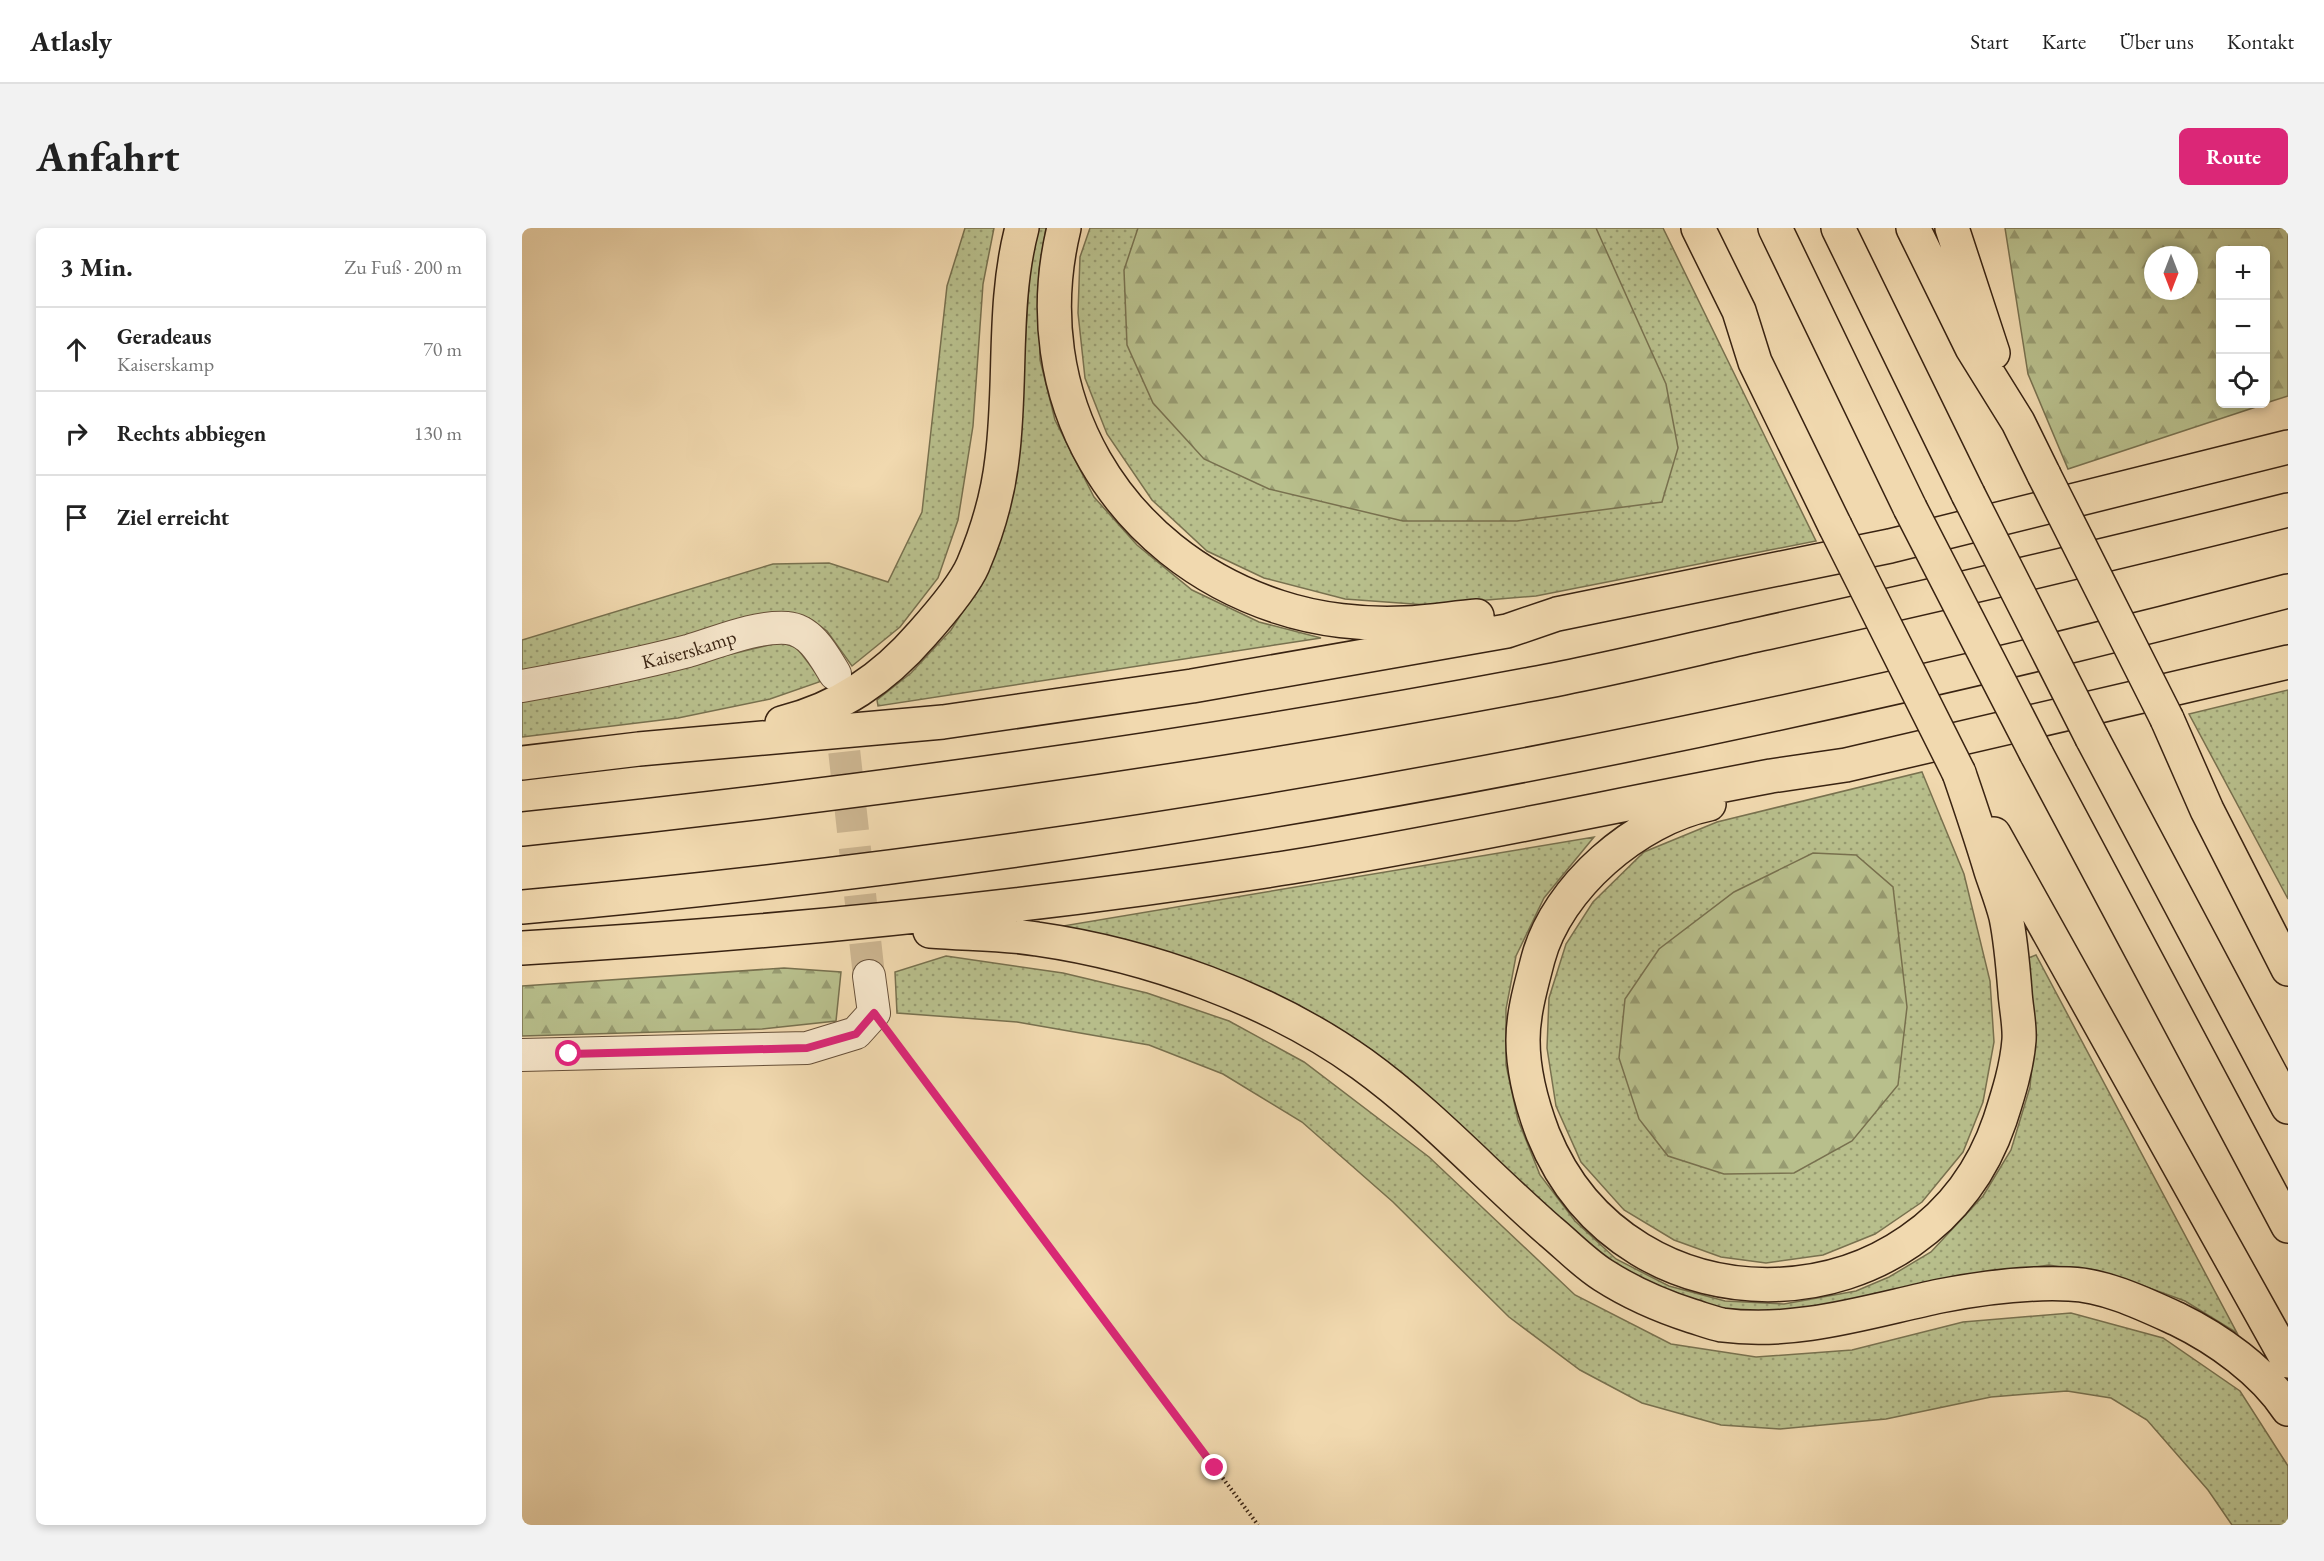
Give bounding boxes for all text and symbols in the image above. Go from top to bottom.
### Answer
text: Atlasly [30,23,112,59]
text: Start [1970,28,2009,55]
text: Karte [2042,28,2086,55]
text: Über uns [2119,28,2194,55]
text: Kontakt [2227,28,2294,55]
button: Route [2179,128,2288,185]
text: Anfahrt [36,129,179,184]
north arrow [2144,246,2198,300]
map controls [2216,246,2270,408]
button: + [2216,246,2270,300]
text: 3 Min. [60,250,133,284]
text: Zu Fuß · 200 m [344,254,462,280]
button: − [2216,300,2270,354]
text: Geradeaus [117,322,211,351]
icon: ahead [60,333,93,366]
text: 70 m [423,336,462,362]
text: Kaiserskamp [117,351,214,377]
button: locate [2216,354,2270,408]
icon: right [60,417,93,450]
text: Rechts abbiegen [117,419,266,448]
text: 130 m [414,420,462,446]
icon: arrive [60,501,93,534]
text: Ziel erreicht [117,503,229,532]
street label: Kaiserskamp [639,623,739,675]
route start [555,1040,581,1066]
route end [1201,1454,1227,1480]

